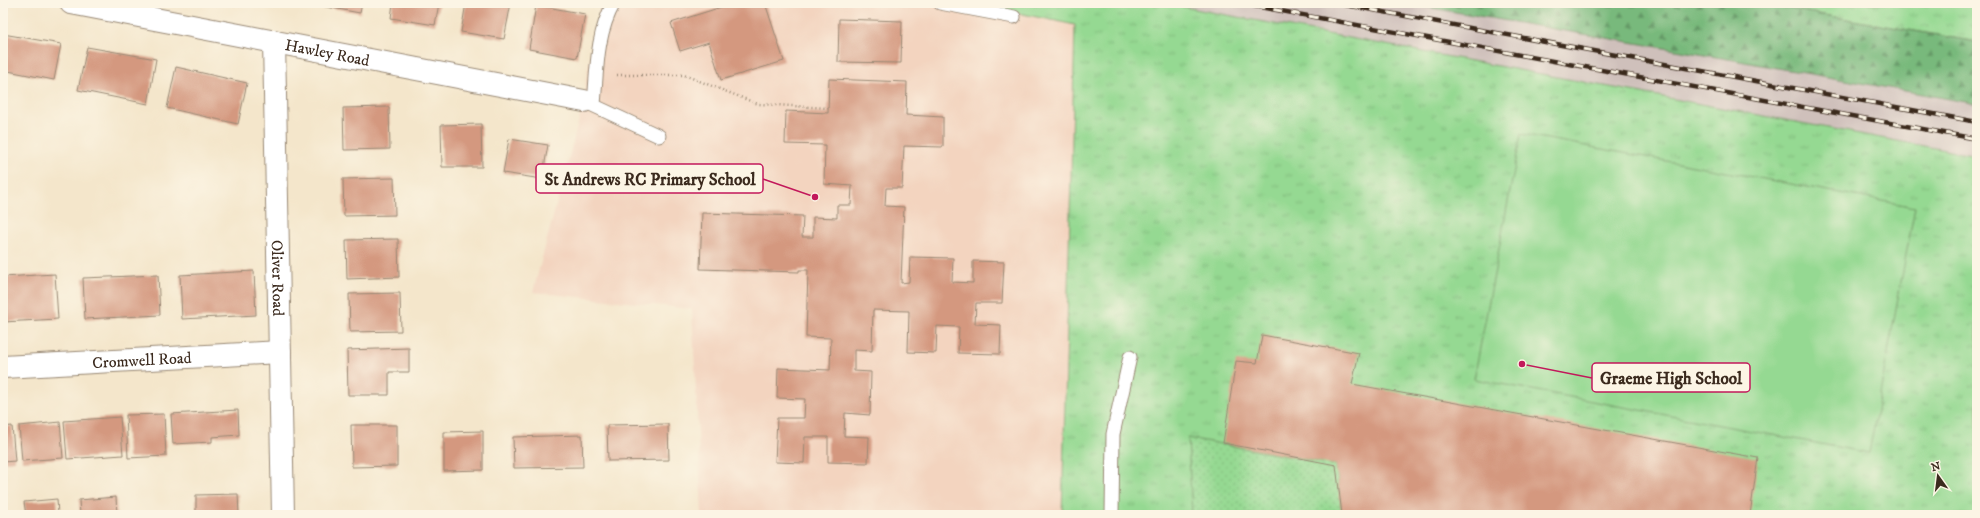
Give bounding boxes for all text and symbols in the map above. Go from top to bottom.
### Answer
street label: Hawley Road [283,35,371,71]
callout: St Andrews RC Primary School [536,164,763,193]
text: St Andrews RC Primary School [544,169,756,191]
street label: Oliver Road [267,240,288,316]
street label: Cromwell Road [92,348,192,373]
callout: Graeme High School [1592,363,1750,392]
text: Graeme High School [1600,368,1743,390]
north arrow [1918,456,1958,496]
text: N [1930,459,1942,475]

